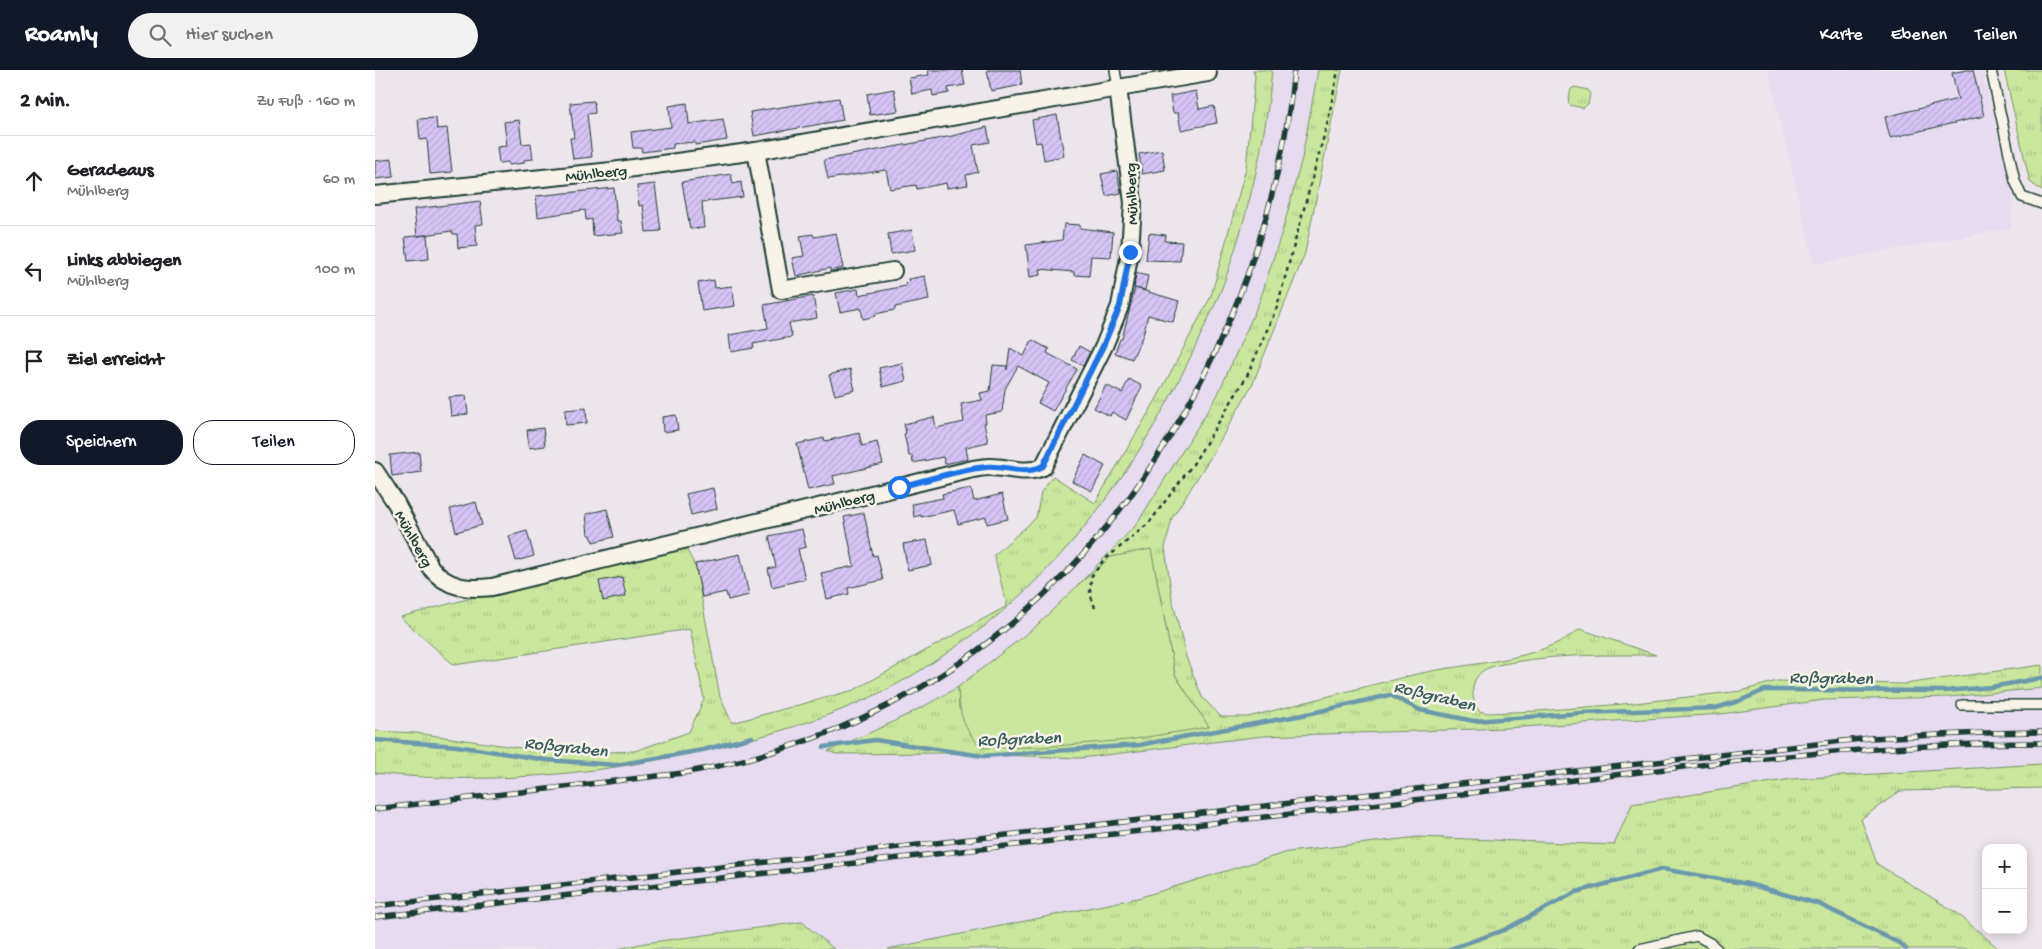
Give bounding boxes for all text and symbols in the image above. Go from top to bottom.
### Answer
search box [128,13,478,58]
text: Roamly [25,21,98,50]
icon: search [146,21,174,49]
text: Hier suchen [186,24,273,47]
text: Karte [1820,25,1863,46]
text: Ebenen [1891,25,1947,46]
text: Teilen [1975,25,2017,46]
text: 2 Min. [20,90,71,115]
text: Zu Fuß · 160 m [257,93,355,112]
text: Geradeaus [67,160,153,183]
street label: Mühlberg [1123,162,1144,225]
street label: Mühlberg [564,163,628,188]
icon: ahead [20,167,48,195]
text: 60 m [323,171,355,190]
text: Mühlberg [67,183,129,202]
route end [1119,241,1142,264]
text: Links abbiegen [67,250,181,273]
icon: left [20,257,48,285]
text: 100 m [315,261,355,280]
text: Mühlberg [67,273,129,292]
icon: arrive [20,347,48,375]
text: Ziel erreicht [67,349,164,372]
button: Speichern [20,420,183,465]
button: Teilen [193,420,355,465]
route start [888,476,911,499]
street label: Mühlberg [812,488,877,521]
street label: Mühlberg [389,508,435,572]
water label: Roßgraben [1789,668,1873,691]
water label: Roßgraben [1391,677,1478,718]
water label: Roßgraben [977,729,1062,752]
water label: Roßgraben [523,734,609,763]
map controls [1982,844,2027,934]
button: + [1982,844,2027,889]
button: − [1982,889,2027,934]

